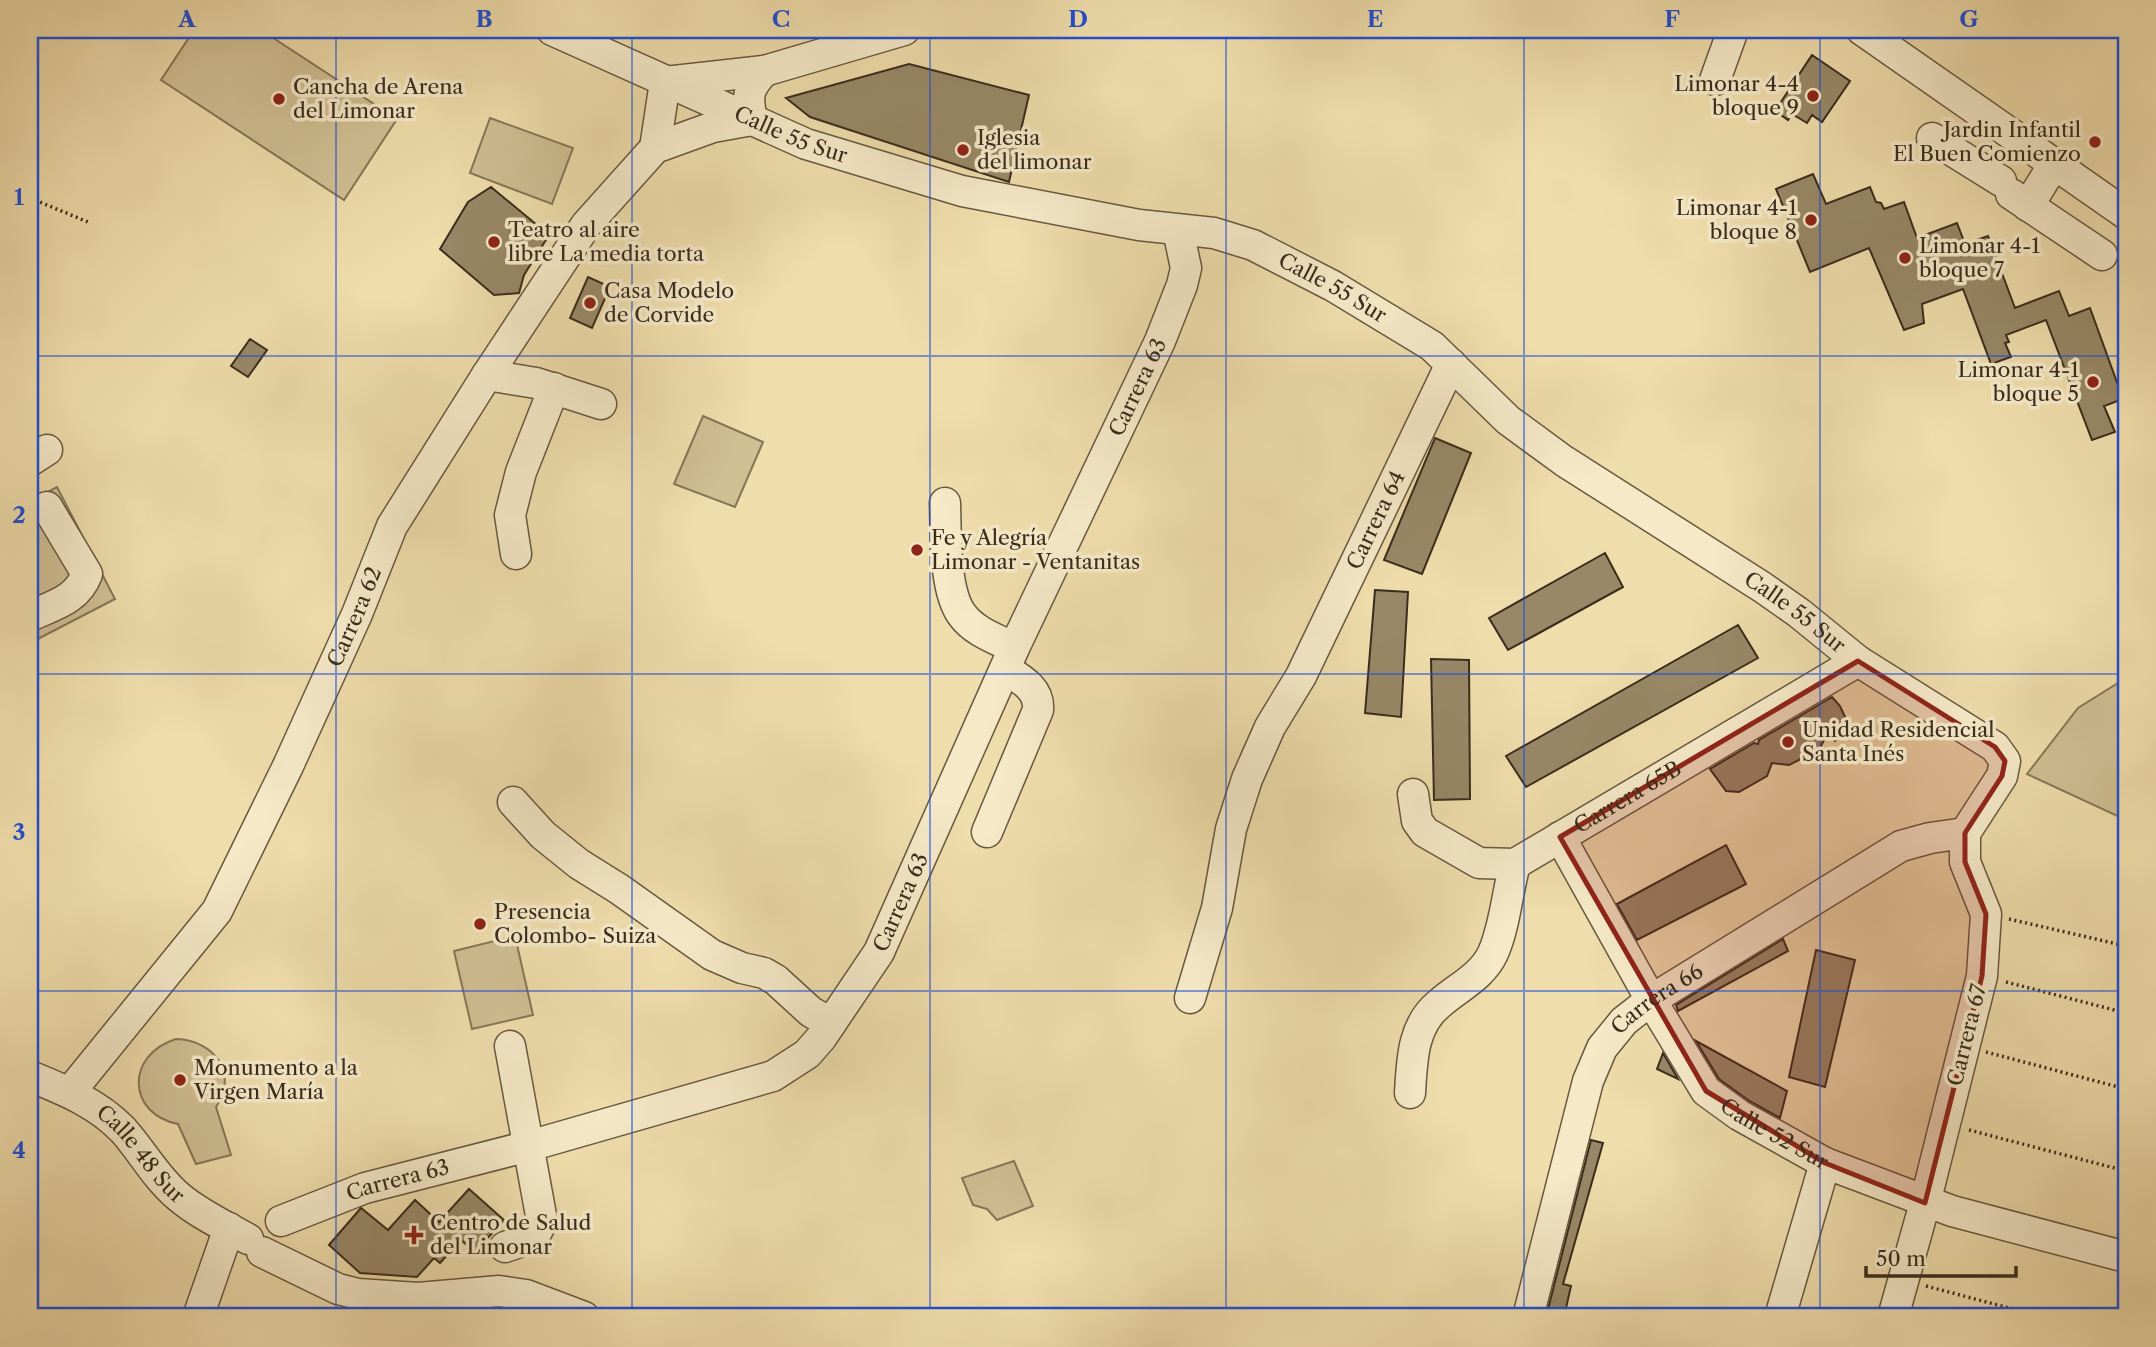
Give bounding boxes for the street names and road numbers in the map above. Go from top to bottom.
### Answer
street label: Calle 55 Sur [730,100,851,168]
street label: Calle 55 Sur [1274,247,1391,328]
street label: Carrera 63 [1104,334,1171,440]
street label: Carrera 64 [1341,467,1410,573]
street label: Carrera 62 [322,563,386,670]
street label: Calle 55 Sur [1740,566,1851,658]
street label: Carrera 65B [1569,756,1685,838]
street label: Carrera 63 [868,849,933,956]
street label: Carrera 66 [1606,958,1707,1039]
street label: Carrera 67 [1942,981,1991,1088]
street label: Calle 52 Sur [1716,1093,1833,1175]
street label: Calle 48 Sur [92,1099,190,1208]
street label: Carrera 63 [343,1154,452,1206]

